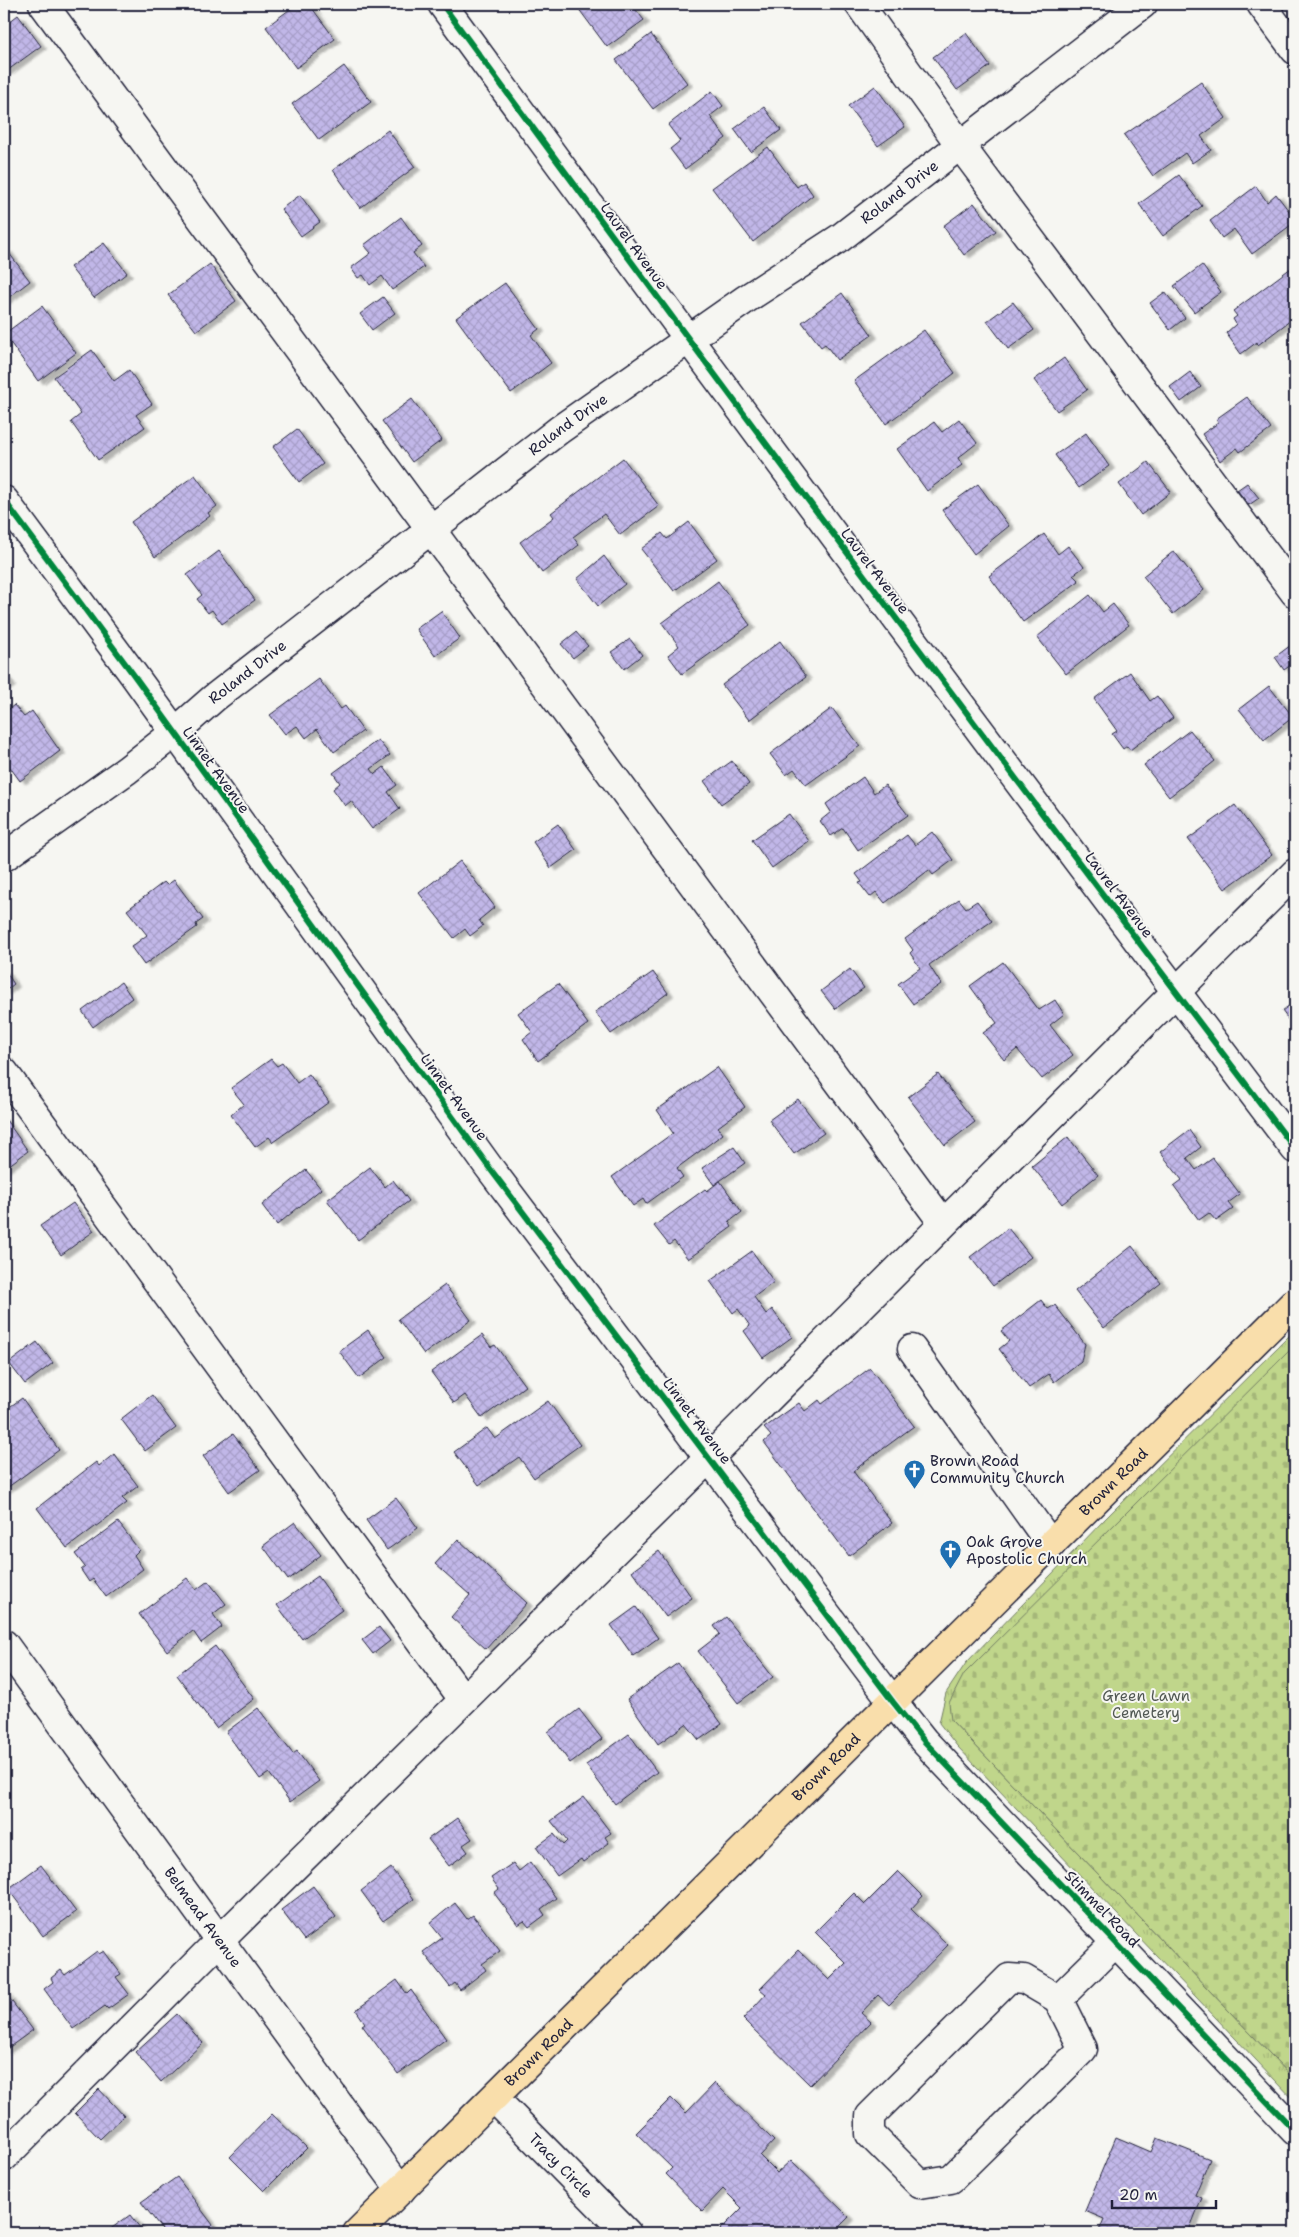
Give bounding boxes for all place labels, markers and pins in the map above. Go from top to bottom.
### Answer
place label: Brown Road Community Church [930,1451,1065,1488]
church icon: Brown Road Community Church [902,1458,926,1489]
place label: Oak Grove Apostolic Church [966,1532,1087,1569]
church icon: Oak Grove Apostolic Church [938,1539,962,1570]

